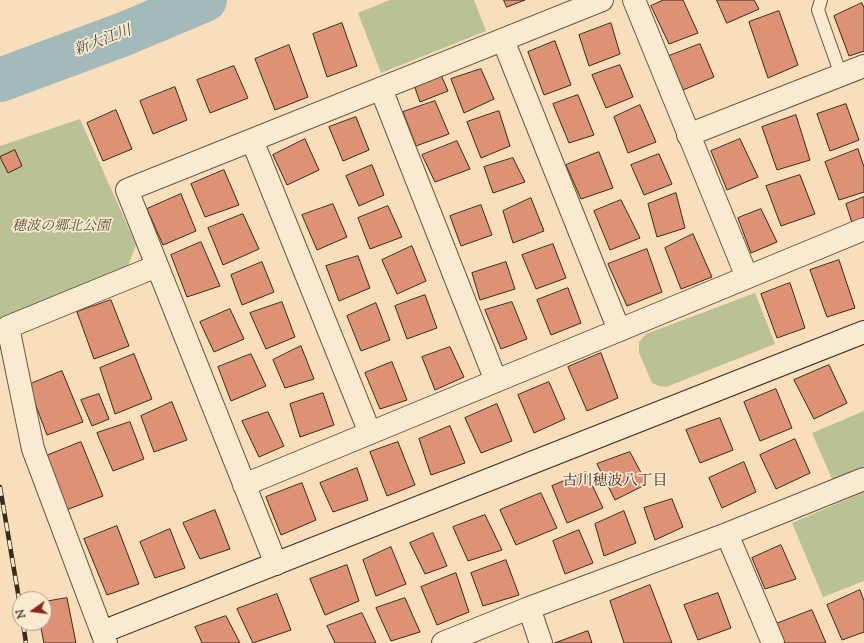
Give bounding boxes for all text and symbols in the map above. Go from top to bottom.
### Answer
water label: 新大江川 [72,23,134,61]
park label: 穂波の郷北公園 [12,220,110,236]
district label: 古川穂波八丁目 [563,473,667,491]
north arrow [12,591,52,631]
text: N [13,607,30,620]

